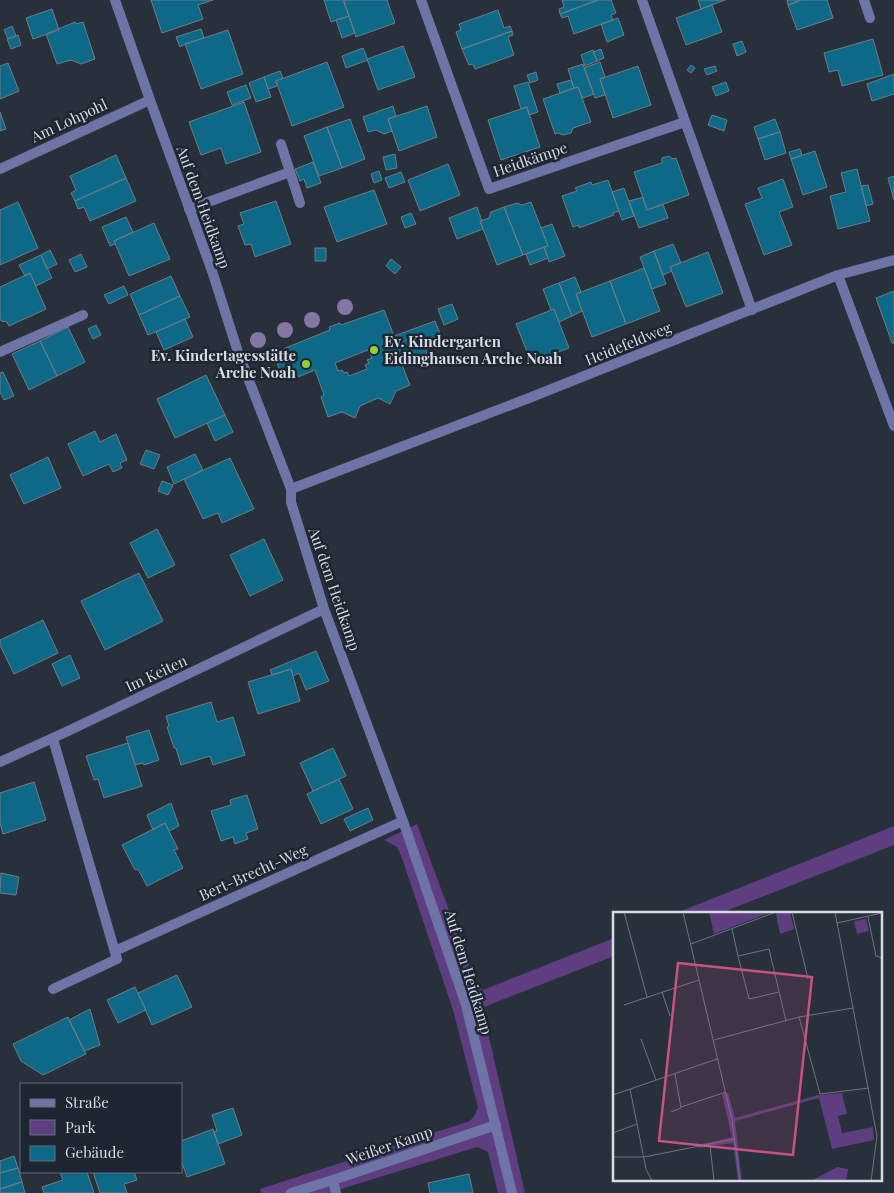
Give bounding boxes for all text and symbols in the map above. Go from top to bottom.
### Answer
street label: Am Lohpohl [27,94,110,147]
street label: Heidkämpe [490,137,570,181]
street label: Auf dem Heidkamp [172,142,236,271]
street label: Heidefeldweg [582,317,674,369]
place label: Ev. Kindergarten Eidinghausen Arche Noah [384,331,562,368]
marker: Ev. Kindergarten Eidinghausen Arche Noah [368,344,380,356]
place label: Ev. Kindertagesstätte Arche Noah [151,345,296,382]
marker: Ev. Kindertagesstätte Arche Noah [300,358,312,370]
street label: Auf dem Heidkamp [304,524,366,654]
street label: Im Keiten [122,650,190,696]
street label: Bert-Brecht-Weg [196,839,310,905]
street label: Auf dem Heidkamp [440,906,498,1037]
inset map [613,912,882,1180]
legend [20,1083,182,1173]
text: Straße [65,1092,109,1112]
text: Park [65,1117,97,1137]
street label: Weißer Kamp [342,1121,435,1169]
text: Gebäude [65,1142,124,1162]

